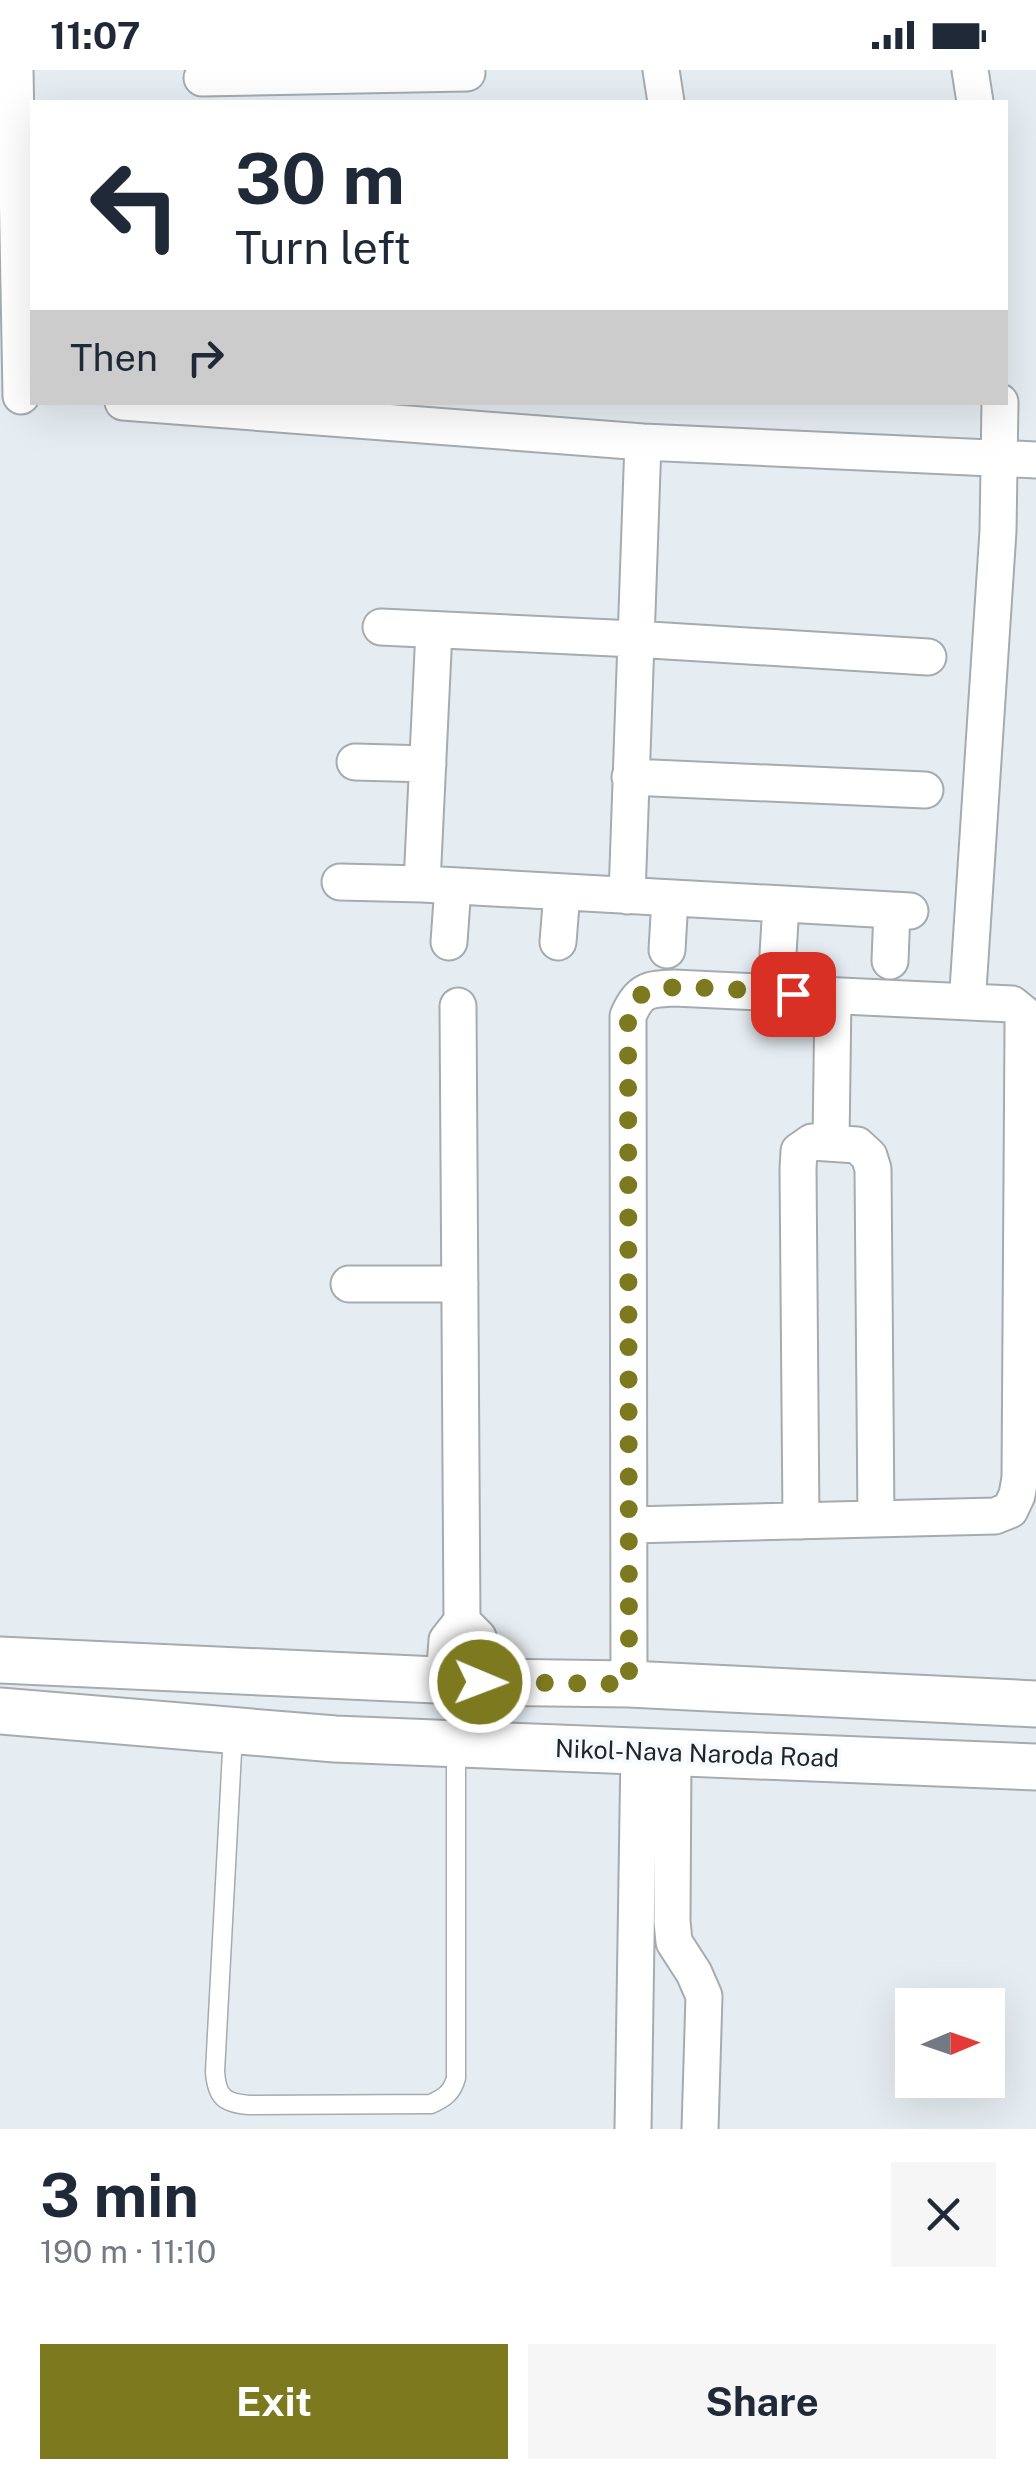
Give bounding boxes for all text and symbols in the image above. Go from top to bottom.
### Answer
text: 11:07 [50,13,140,58]
text: 30 m [235,137,405,220]
icon: left [70,140,200,270]
text: Turn left [235,221,411,274]
icon: right [178,330,233,385]
text: Then [70,335,158,380]
pin [751,952,836,1037]
icon: arrive [766,967,821,1022]
position arrow [428,1630,532,1734]
street label: Nikol-Nava Naroda Road [555,1733,839,1773]
north arrow [895,1988,1005,2098]
map controls [895,1988,1005,2098]
text: 3 min [40,2160,199,2231]
button: close [891,2162,996,2267]
text: 190 m · 11:10 [40,2233,216,2270]
button: Exit [40,2344,508,2459]
button: Share [528,2344,996,2459]

